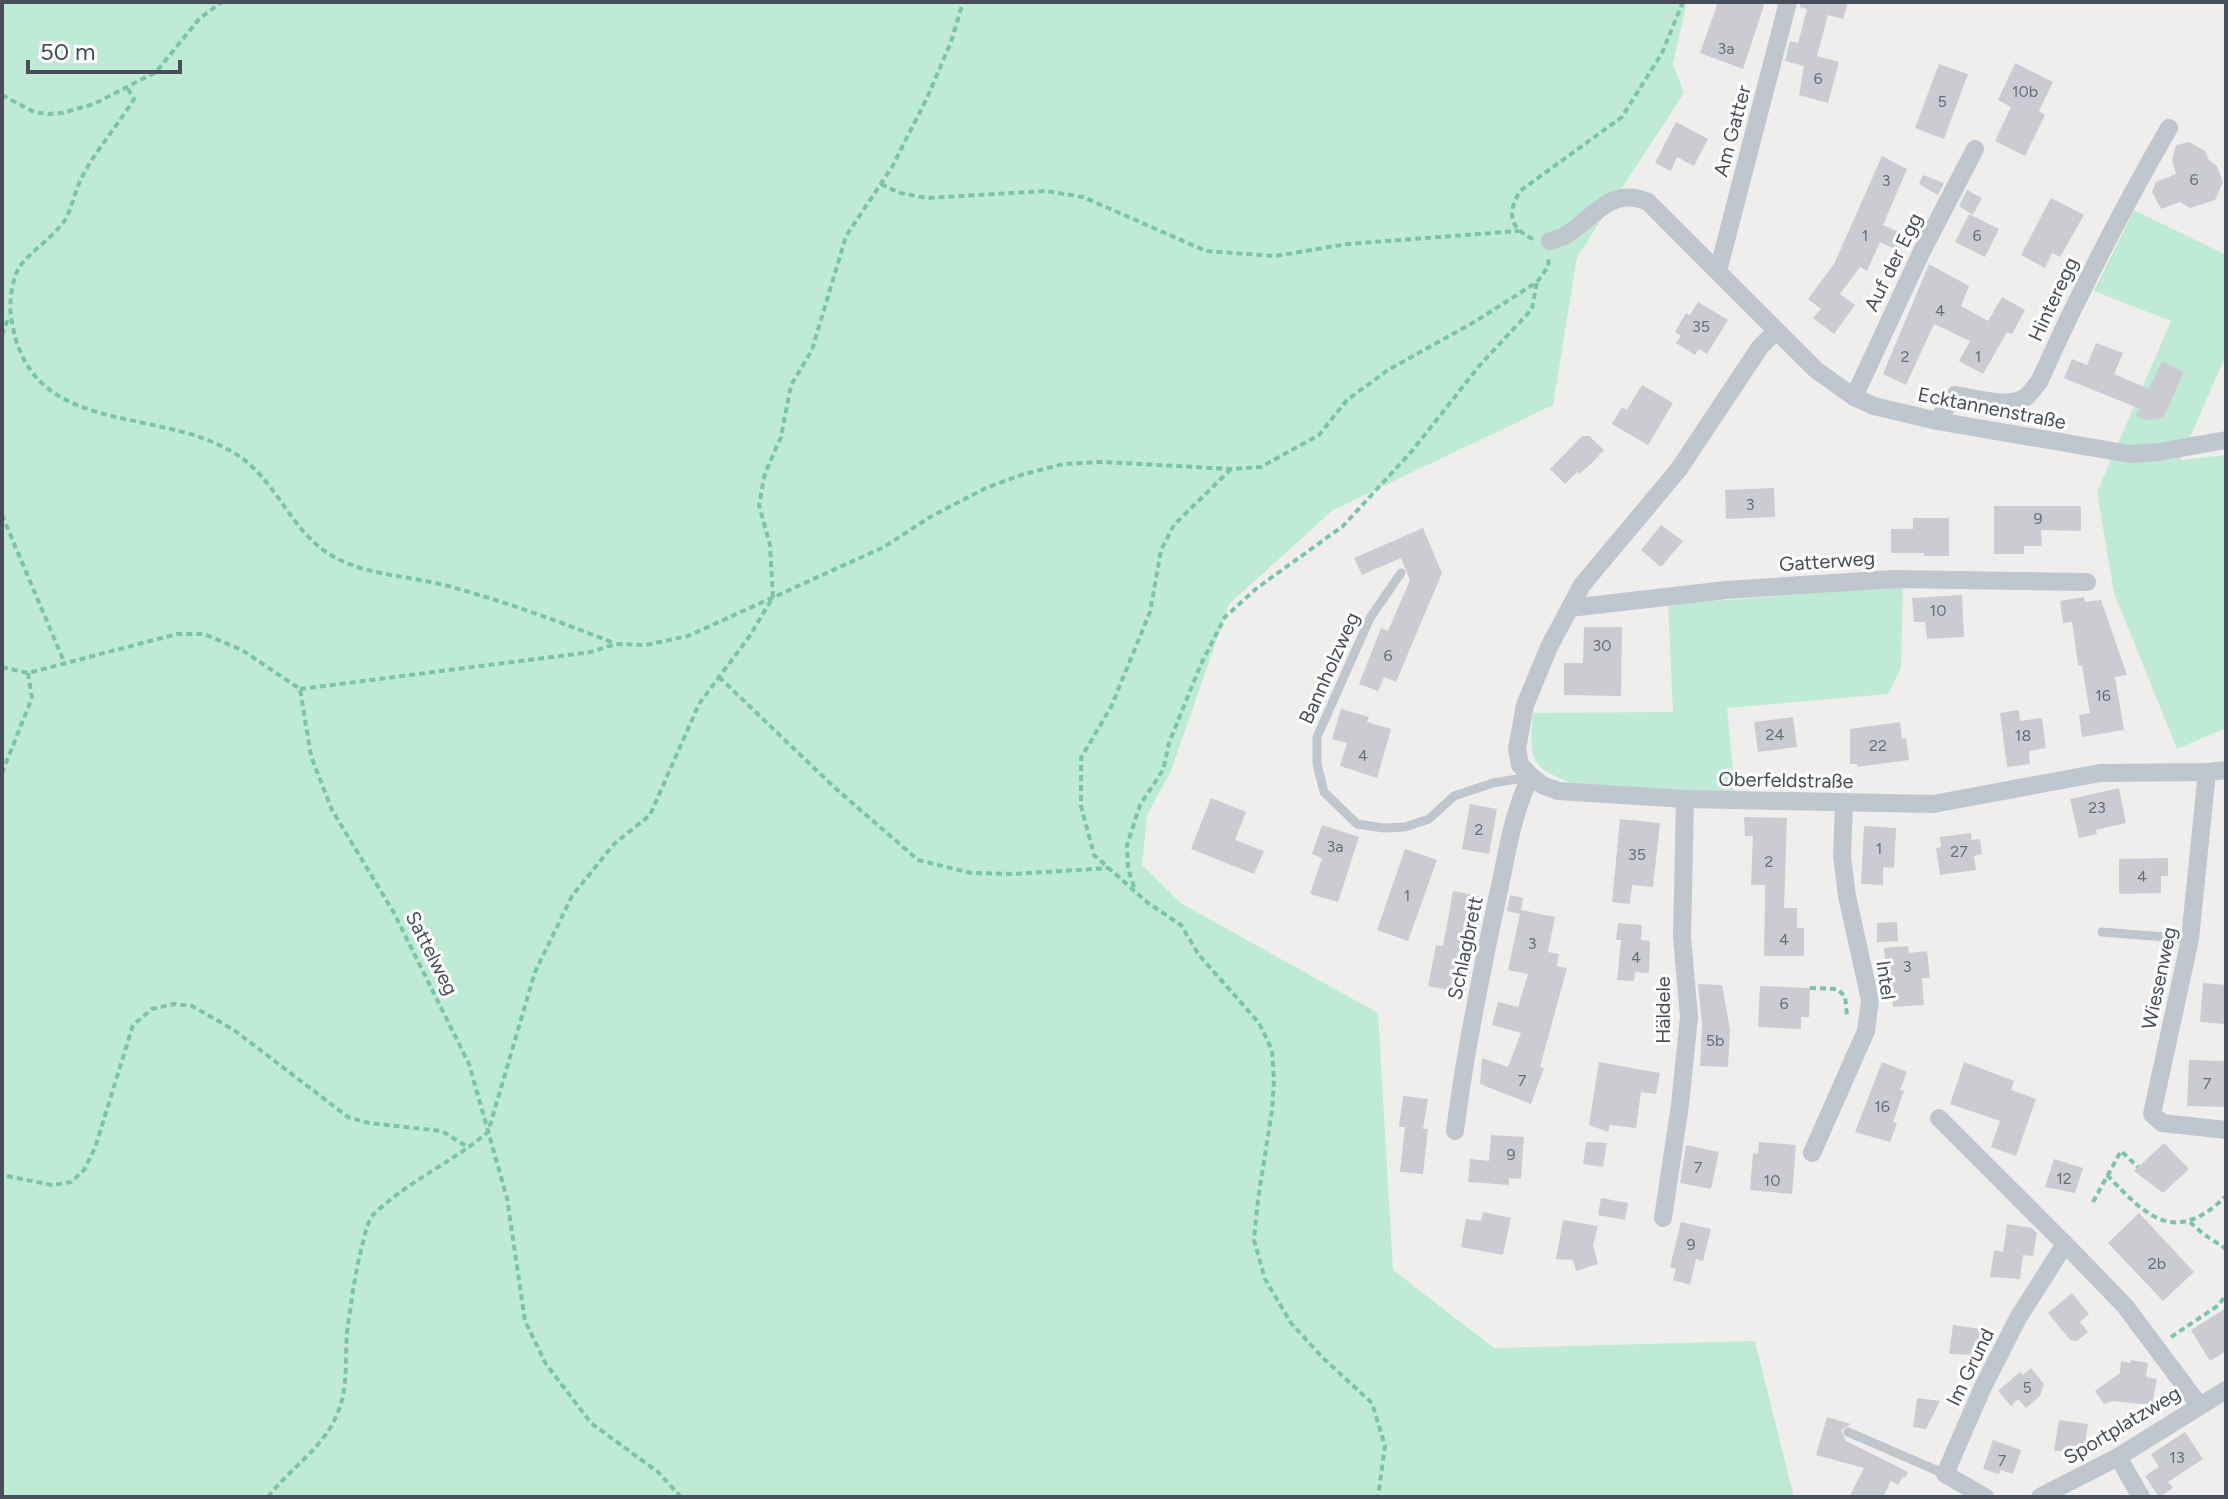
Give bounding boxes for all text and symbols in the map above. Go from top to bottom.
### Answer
scale bar [28,24,180,74]
text: 50 m [40,37,96,66]
house number: 3a [1718,39,1734,58]
house number: 6 [1813,69,1823,88]
street label: Am Gatter [1708,82,1756,179]
house number: 10b [2012,82,2038,101]
house number: 5 [1937,92,1947,111]
house number: 6 [2189,170,2199,189]
house number: 3 [1882,171,1890,190]
street label: Auf der Egg [1859,209,1927,315]
house number: 1 [1862,226,1868,245]
house number: 6 [1972,226,1982,245]
street label: Hinteregg [2023,253,2083,345]
house number: 4 [1935,301,1945,320]
house number: 35 [1692,317,1710,336]
house number: 2 [1901,347,1909,366]
house number: 1 [1975,347,1981,366]
street label: Ecktannenstraße [1916,382,2068,434]
house number: 3 [1746,495,1754,514]
house number: 9 [2033,509,2043,528]
street label: Gatterweg [1778,546,1876,576]
house number: 10 [1930,601,1946,620]
street label: Bannholzweg [1294,608,1364,728]
house number: 30 [1593,636,1611,655]
house number: 6 [1383,646,1393,665]
house number: 16 [2095,686,2111,705]
house number: 24 [1766,725,1784,744]
house number: 18 [2015,726,2031,745]
house number: 22 [1869,736,1887,755]
house number: 4 [1358,746,1368,765]
street label: Oberfeldstraße [1718,767,1854,793]
house number: 23 [2088,798,2106,817]
house number: 2 [1475,820,1483,839]
house number: 3a [1327,837,1343,856]
house number: 1 [1876,839,1882,858]
house number: 27 [1950,842,1968,861]
house number: 35 [1628,845,1646,864]
house number: 2 [1765,852,1773,871]
house number: 4 [2137,867,2147,886]
house number: 1 [1404,886,1410,905]
street label: Schlagbrett [1442,894,1488,1002]
street label: Sattelweg [401,907,463,999]
street label: Wiesenweg [2136,925,2182,1031]
house number: 4 [1779,930,1789,949]
house number: 3 [1528,934,1536,953]
house number: 4 [1631,948,1641,967]
house number: 3 [1903,957,1911,976]
street label: Intel [1871,959,1901,1001]
street label: Häldele [1651,976,1675,1044]
house number: 6 [1779,994,1789,1013]
house number: 5b [1706,1031,1724,1050]
house number: 7 [1518,1071,1527,1090]
house number: 7 [2203,1074,2212,1093]
house number: 16 [1874,1097,1890,1116]
house number: 9 [1506,1145,1516,1164]
house number: 7 [1694,1158,1703,1177]
house number: 12 [2056,1169,2072,1188]
house number: 10 [1764,1171,1780,1190]
house number: 9 [1686,1235,1696,1254]
house number: 2b [2148,1254,2166,1273]
street label: Im Grund [1941,1324,1999,1410]
house number: 5 [2022,1378,2032,1397]
street label: Sportplatzweg [2059,1381,2185,1469]
house number: 13 [2169,1448,2185,1467]
house number: 7 [1998,1451,2007,1470]

